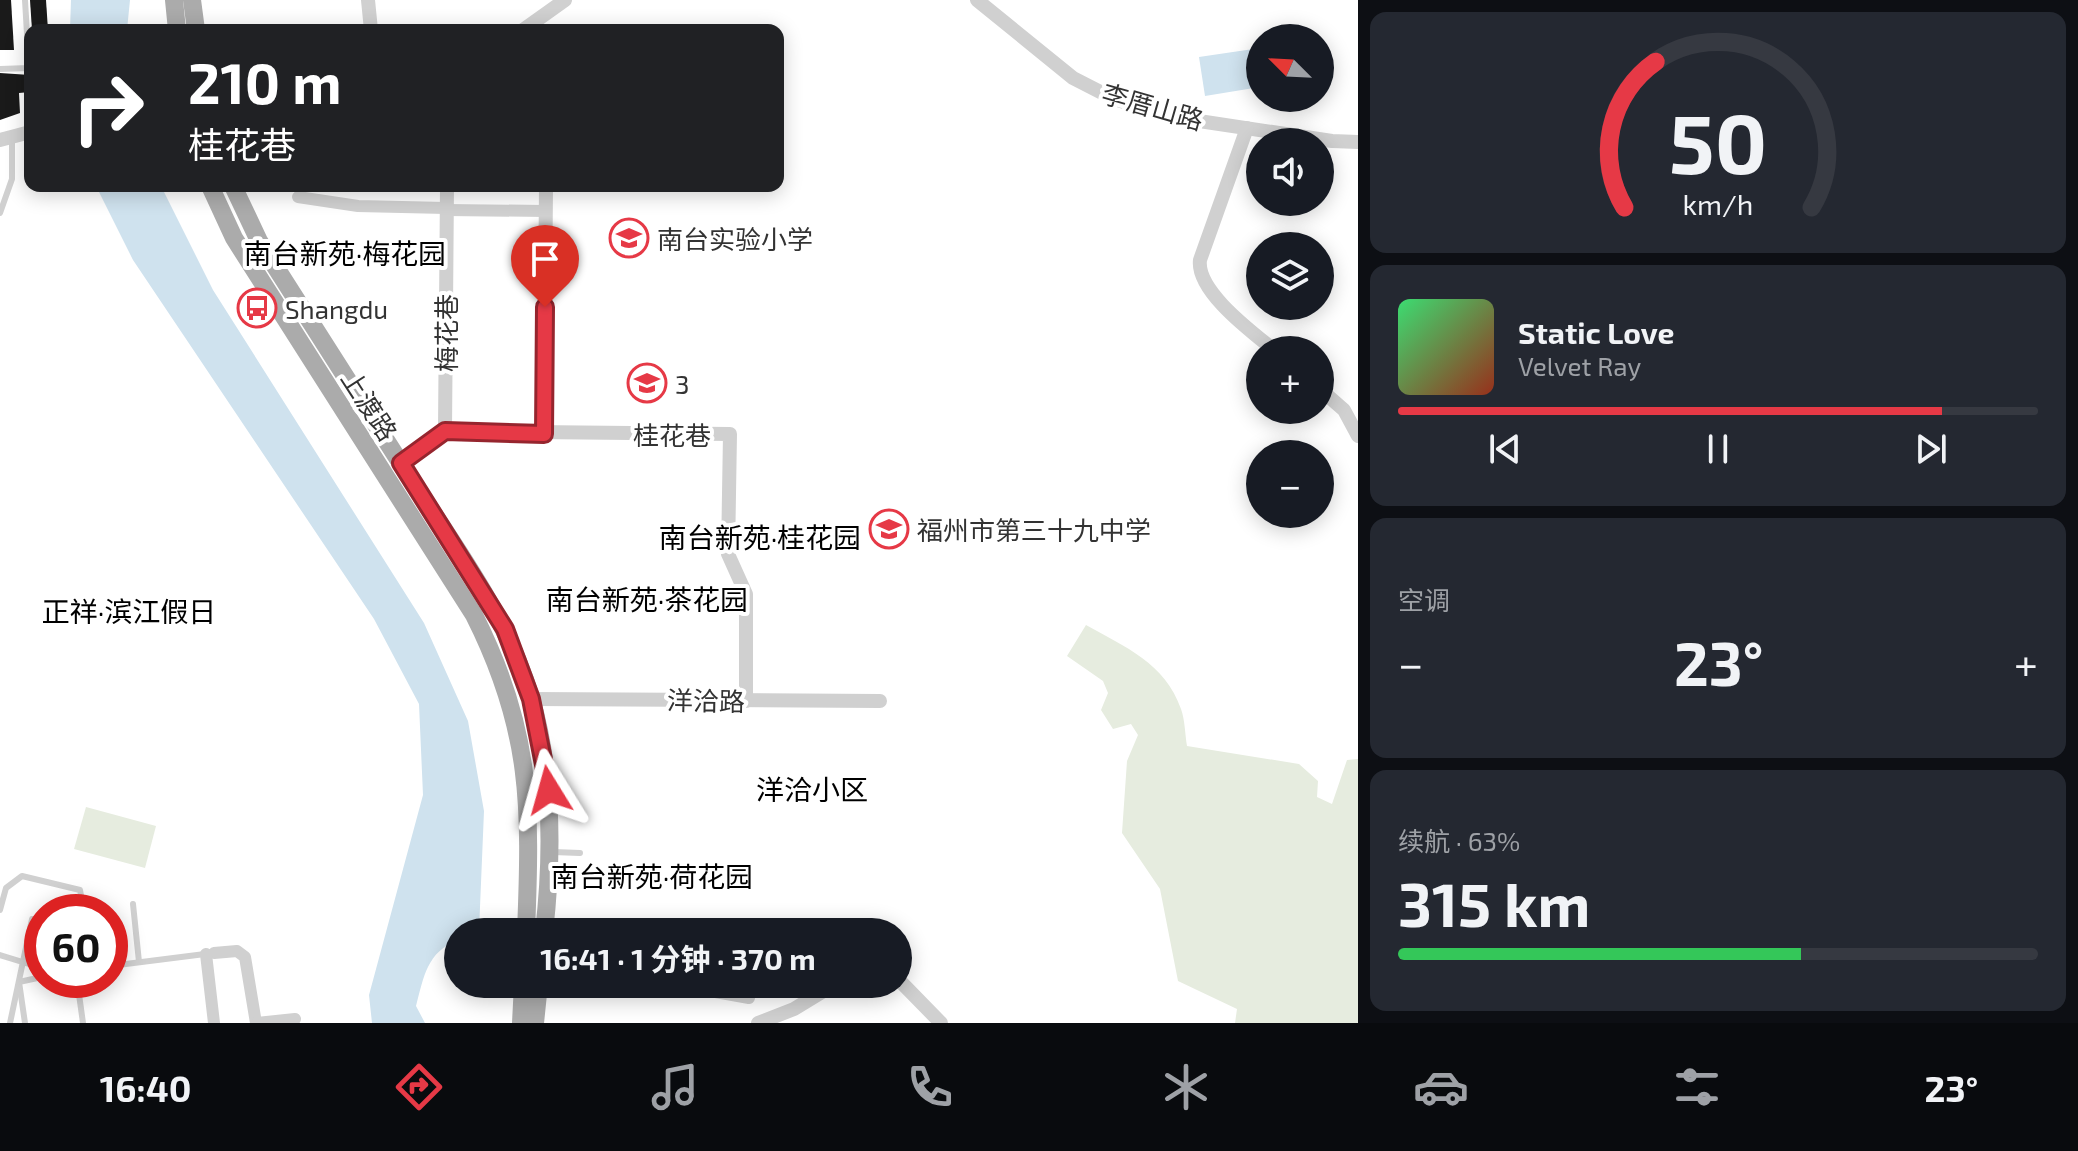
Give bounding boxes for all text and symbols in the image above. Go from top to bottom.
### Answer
north arrow [1246,24,1334,112]
map controls [1246,24,1334,528]
text: 210 m [188,48,342,115]
icon: right [56,56,160,160]
street label: 李厝山路 [1099,77,1207,135]
text: 50 [1669,91,1767,191]
text: 桂花巷 [188,122,296,165]
button: sound [1246,128,1334,216]
text: km/h [1683,187,1753,222]
school or university icon: 南台实验小学 [608,217,650,259]
place label: 南台实验小学 [657,223,813,254]
pin [511,225,579,307]
button: layers [1246,232,1334,320]
district label: 南台新苑·梅花园 [244,236,446,270]
icon: arrive [523,237,567,281]
bus stop icon: Shangdu [236,287,278,329]
place label: Shangdu [285,293,388,324]
street label: 梅花巷 [430,294,461,372]
text: Static Love [1518,314,1674,350]
button: + [1246,336,1334,424]
text: Velvet Ray [1518,350,1641,381]
school or university icon: 3 [626,362,668,404]
street label: 上渡路 [336,364,404,446]
place label: 3 [675,368,689,399]
street label: 桂花巷 [633,419,711,450]
icon: previous [1483,427,1527,471]
icon: pause [1696,427,1740,471]
icon: next [1909,427,1953,471]
button: − [1246,440,1334,528]
school or university icon: 福州市第三十九中学 [868,508,910,550]
place label: 福州市第三十九中学 [917,514,1151,545]
district label: 南台新苑·桂花园 [659,520,861,554]
district label: 南台新苑·茶花园 [546,582,748,616]
text: 空调 [1398,584,1450,615]
district label: 正祥·滨江假日 [42,594,216,628]
text: 23° [1674,626,1764,698]
text: − [1398,636,1424,689]
text: + [2014,636,2038,689]
street label: 洋洽路 [667,684,745,716]
position arrow [507,748,591,832]
district label: 洋洽小区 [756,772,868,806]
text: 续航 · 63% [1398,825,1520,856]
district label: 南台新苑·荷花园 [551,859,753,893]
text: 315 km [1398,867,1590,939]
speed limit sign: 60 [24,894,128,998]
text: 16:41 · 1 分钟 · 370 m [540,940,816,976]
icon: directions [391,1059,447,1115]
icon: music [647,1059,703,1115]
icon: phone [902,1059,958,1115]
icon: climate [1158,1059,1214,1115]
icon: car [1413,1059,1469,1115]
icon: filters [1669,1059,1725,1115]
text: 16:40 [100,1066,191,1109]
text: 23° [1924,1066,1978,1109]

